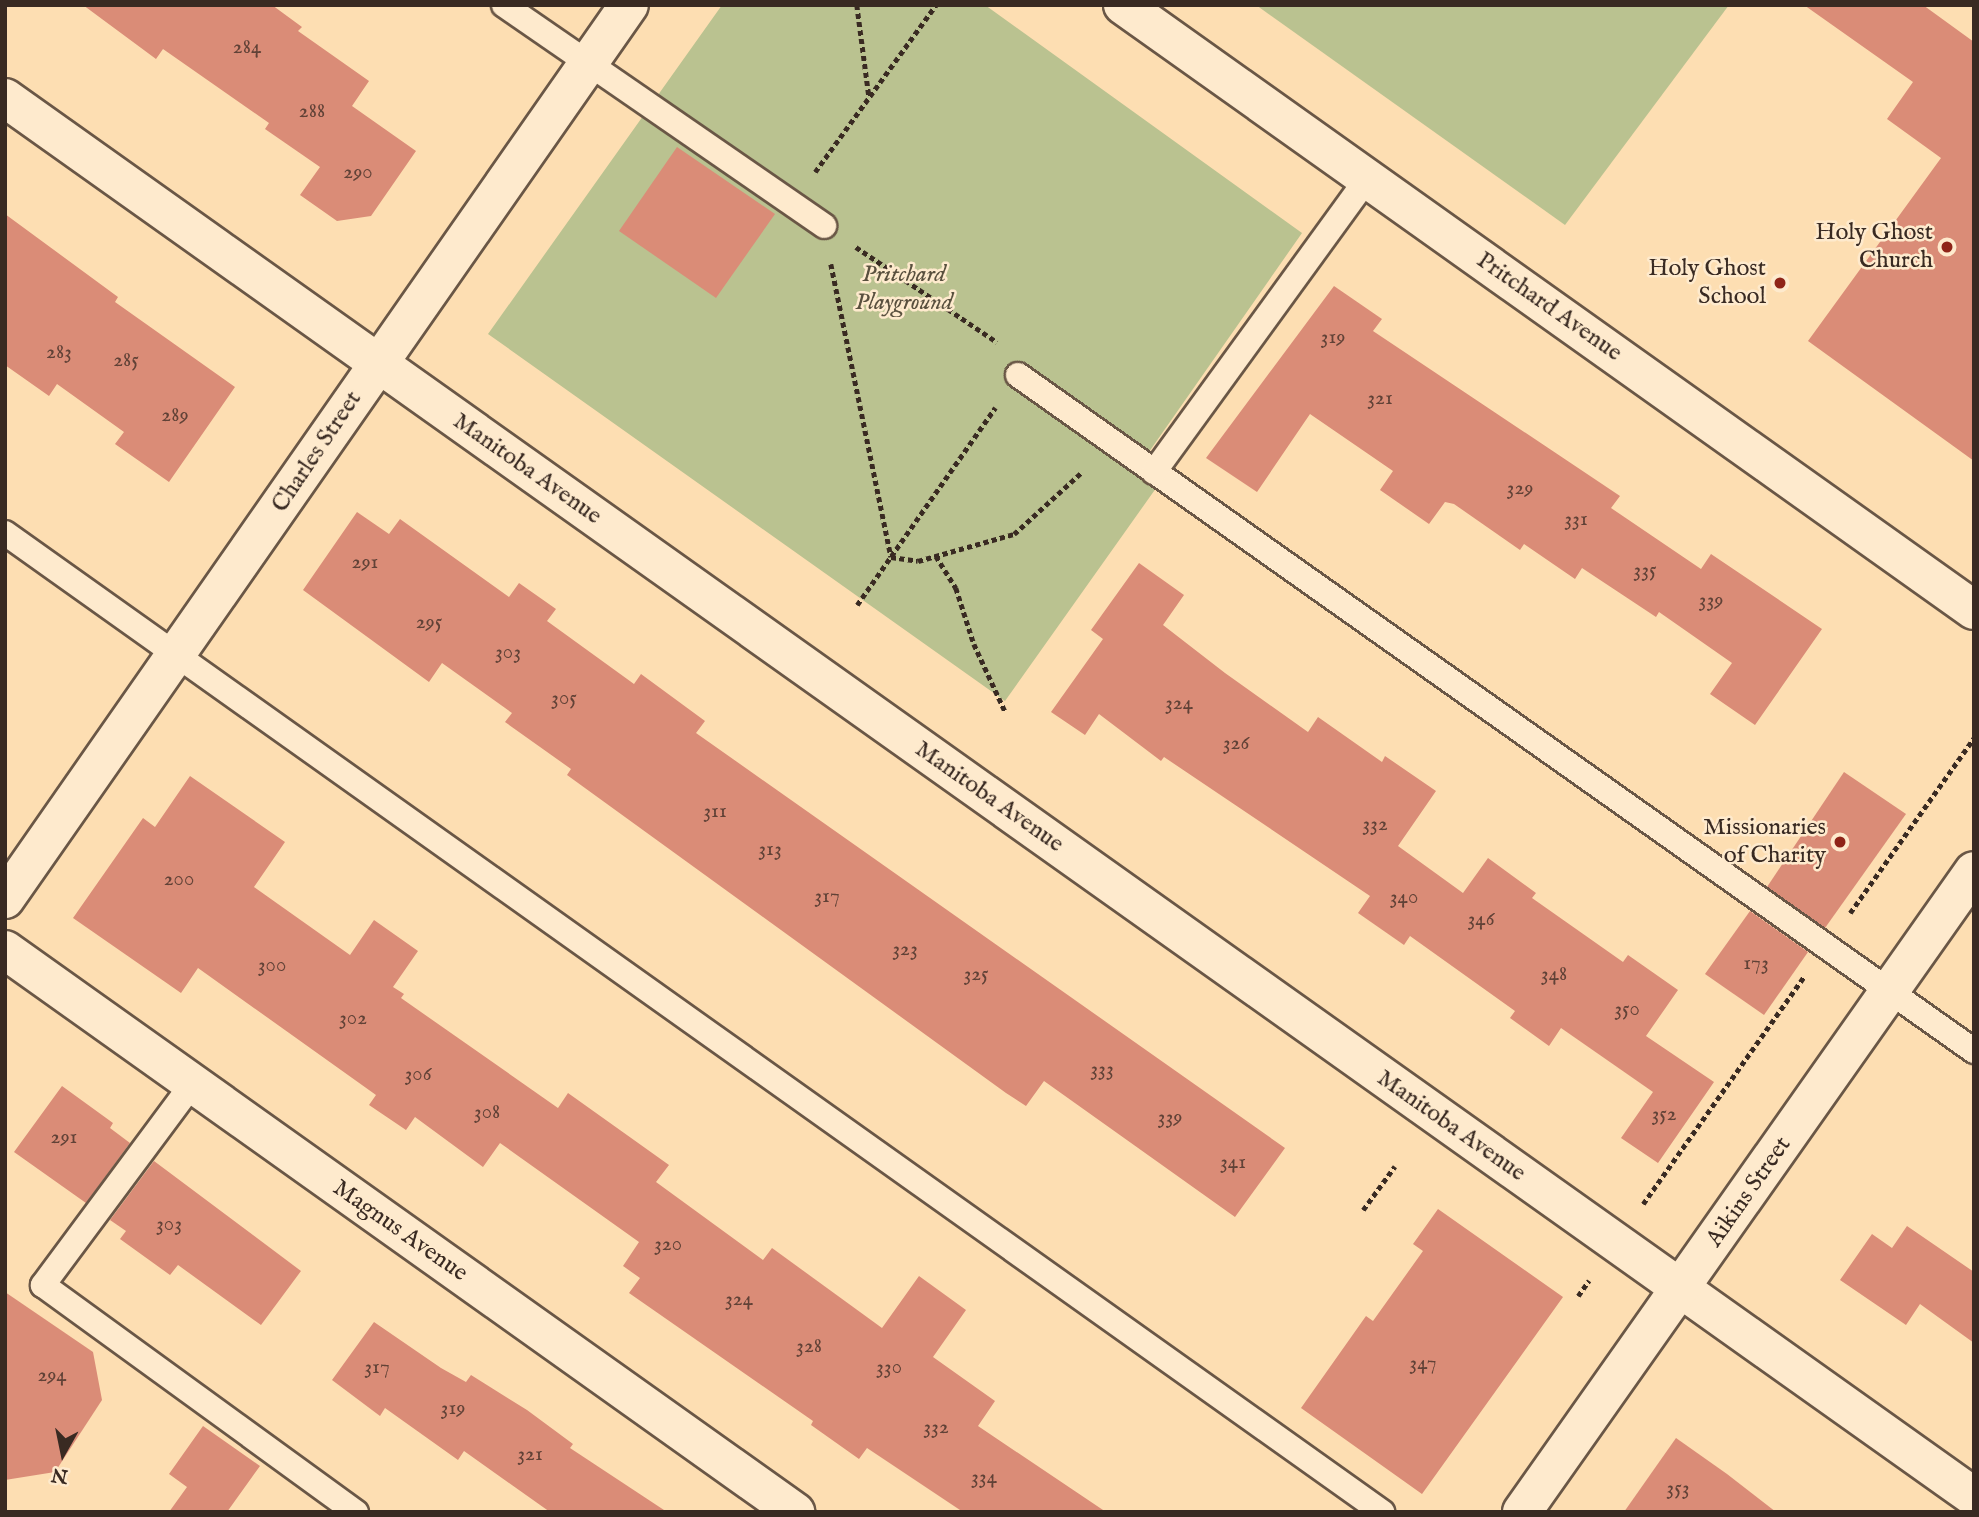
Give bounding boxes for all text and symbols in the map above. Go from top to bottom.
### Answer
house number: 284 [233,35,261,61]
house number: 288 [299,99,325,125]
house number: 290 [343,160,373,186]
place label: Holy Ghost Church [1815,219,1933,275]
marker: Holy Ghost Church [1939,239,1955,255]
street label: Pritchard Avenue [1471,246,1627,368]
place label: Holy Ghost School [1648,255,1766,311]
park label: Pritchard Playground [855,261,953,317]
marker: Holy Ghost School [1772,275,1788,291]
house number: 319 [1321,325,1345,351]
house number: 283 [46,340,72,366]
house number: 285 [113,348,139,374]
street label: Charles Street [266,386,368,518]
house number: 321 [1367,386,1393,412]
house number: 289 [161,403,189,429]
street label: Manitoba Avenue [447,407,607,531]
house number: 329 [1507,476,1533,502]
house number: 331 [1564,507,1588,533]
house number: 291 [352,550,378,576]
house number: 335 [1633,558,1657,584]
house number: 339 [1699,588,1723,614]
house number: 295 [416,610,442,636]
house number: 303 [495,640,521,666]
house number: 305 [551,686,577,712]
house number: 324 [1165,691,1193,717]
house number: 326 [1223,731,1249,757]
street label: Manitoba Avenue [909,735,1069,859]
house number: 311 [703,799,727,825]
house number: 332 [1362,812,1388,838]
place label: Missionaries of Charity [1703,814,1826,870]
marker: Missionaries of Charity [1832,834,1848,850]
house number: 313 [758,837,782,863]
house number: 200 [164,867,194,893]
house number: 317 [814,884,840,910]
house number: 340 [1390,885,1418,911]
house number: 346 [1468,907,1494,933]
house number: 323 [892,937,918,963]
house number: 173 [1743,951,1769,977]
house number: 300 [258,953,286,979]
house number: 325 [963,962,989,988]
house number: 348 [1541,962,1567,988]
house number: 350 [1614,997,1640,1023]
house number: 302 [339,1006,367,1032]
house number: 333 [1090,1057,1114,1083]
house number: 306 [404,1062,432,1088]
street label: Manitoba Avenue [1371,1064,1531,1188]
house number: 308 [474,1100,500,1126]
house number: 352 [1651,1102,1677,1128]
house number: 339 [1158,1105,1182,1131]
house number: 291 [51,1125,77,1151]
street label: Aikins Street [1700,1131,1798,1253]
house number: 341 [1220,1150,1246,1176]
street label: Magnus Avenue [327,1174,473,1288]
house number: 303 [156,1212,182,1238]
house number: 320 [654,1232,682,1258]
house number: 324 [725,1287,753,1313]
house number: 328 [796,1334,822,1360]
house number: 347 [1409,1351,1437,1377]
house number: 317 [364,1355,390,1381]
house number: 330 [876,1355,902,1381]
house number: 294 [37,1363,67,1389]
house number: 319 [441,1396,465,1422]
house number: 332 [923,1415,949,1441]
north arrow [28,1419,98,1489]
house number: 321 [517,1442,543,1468]
text: N [50,1462,70,1488]
house number: 334 [971,1465,997,1491]
house number: 353 [1666,1476,1690,1502]

